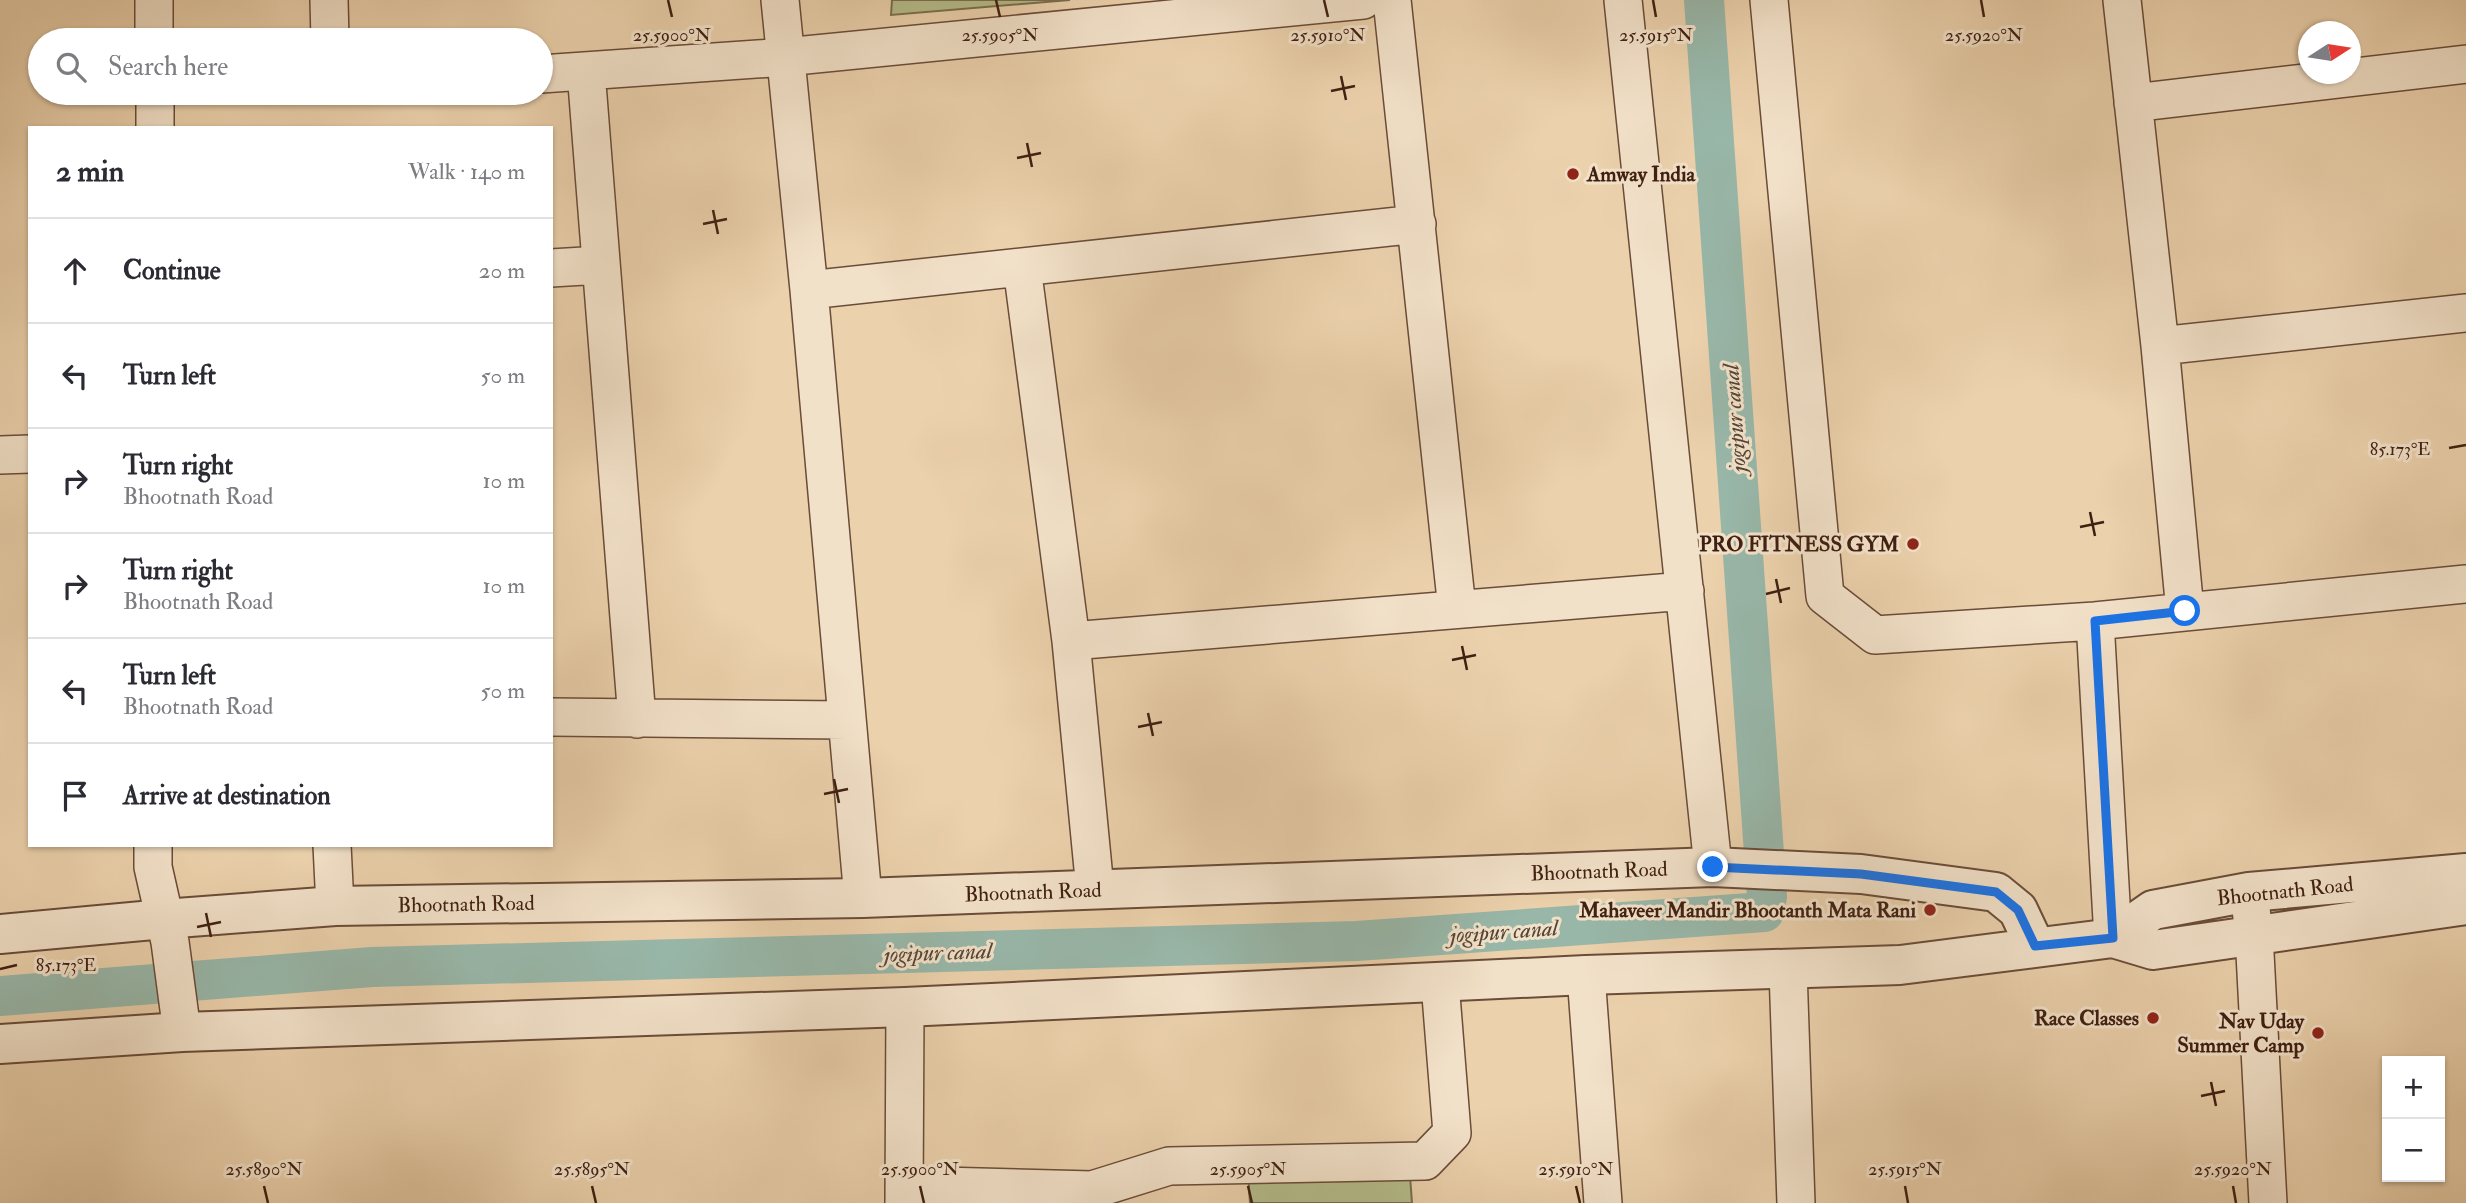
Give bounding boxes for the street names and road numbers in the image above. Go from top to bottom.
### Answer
street label: Bhootnath Road [1530,856,1669,887]
street label: Bhootnath Road [2215,871,2355,912]
street label: Bhootnath Road [964,877,1103,908]
street label: Bhootnath Road [397,890,536,919]

